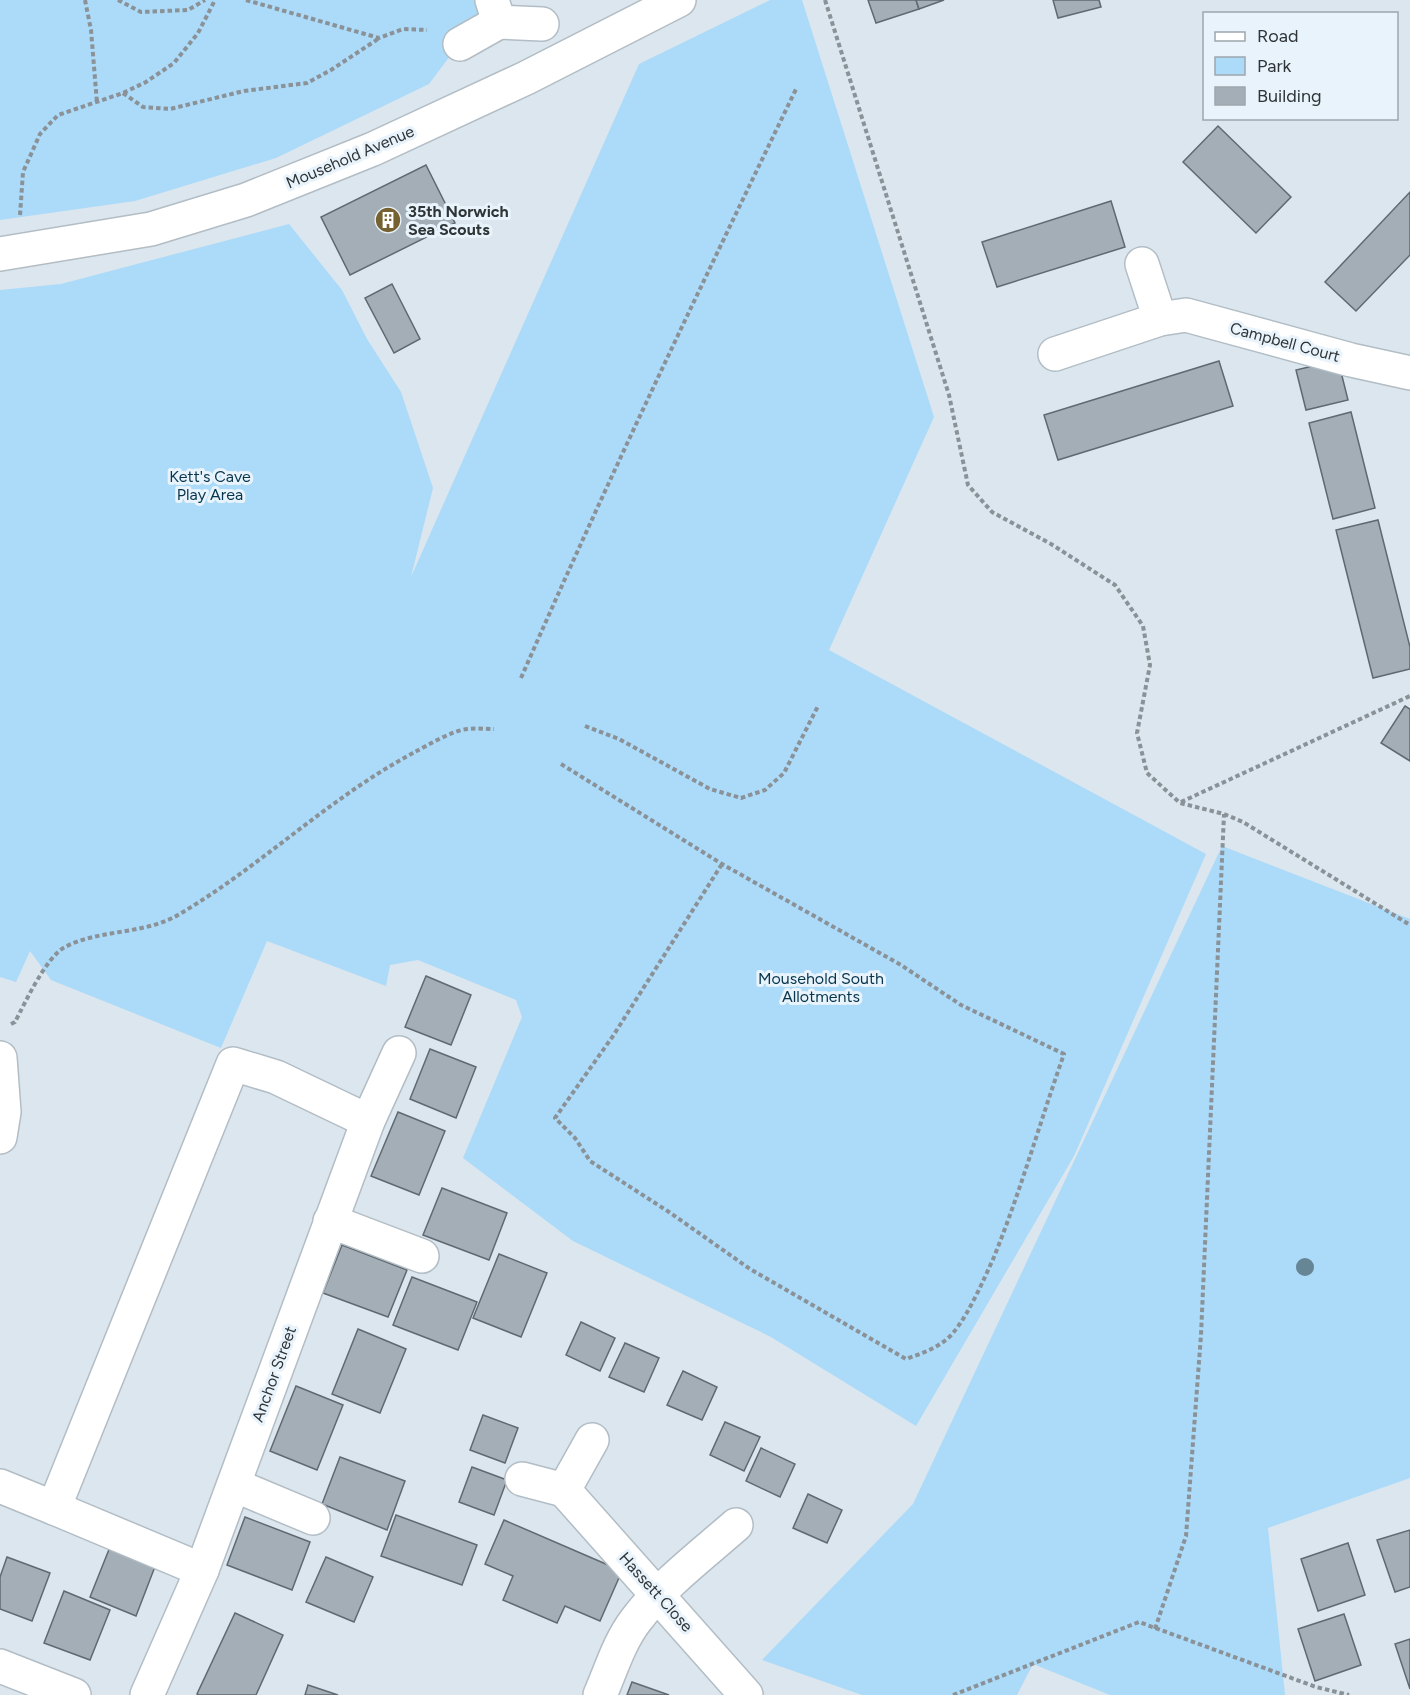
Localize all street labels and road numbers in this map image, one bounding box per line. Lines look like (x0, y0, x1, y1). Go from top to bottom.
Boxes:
street label: Mousehold Avenue (283, 121, 417, 193)
street label: Campbell Court (1228, 318, 1342, 366)
street label: Anchor Street (248, 1323, 300, 1425)
street label: Hassett Close (615, 1548, 697, 1636)

